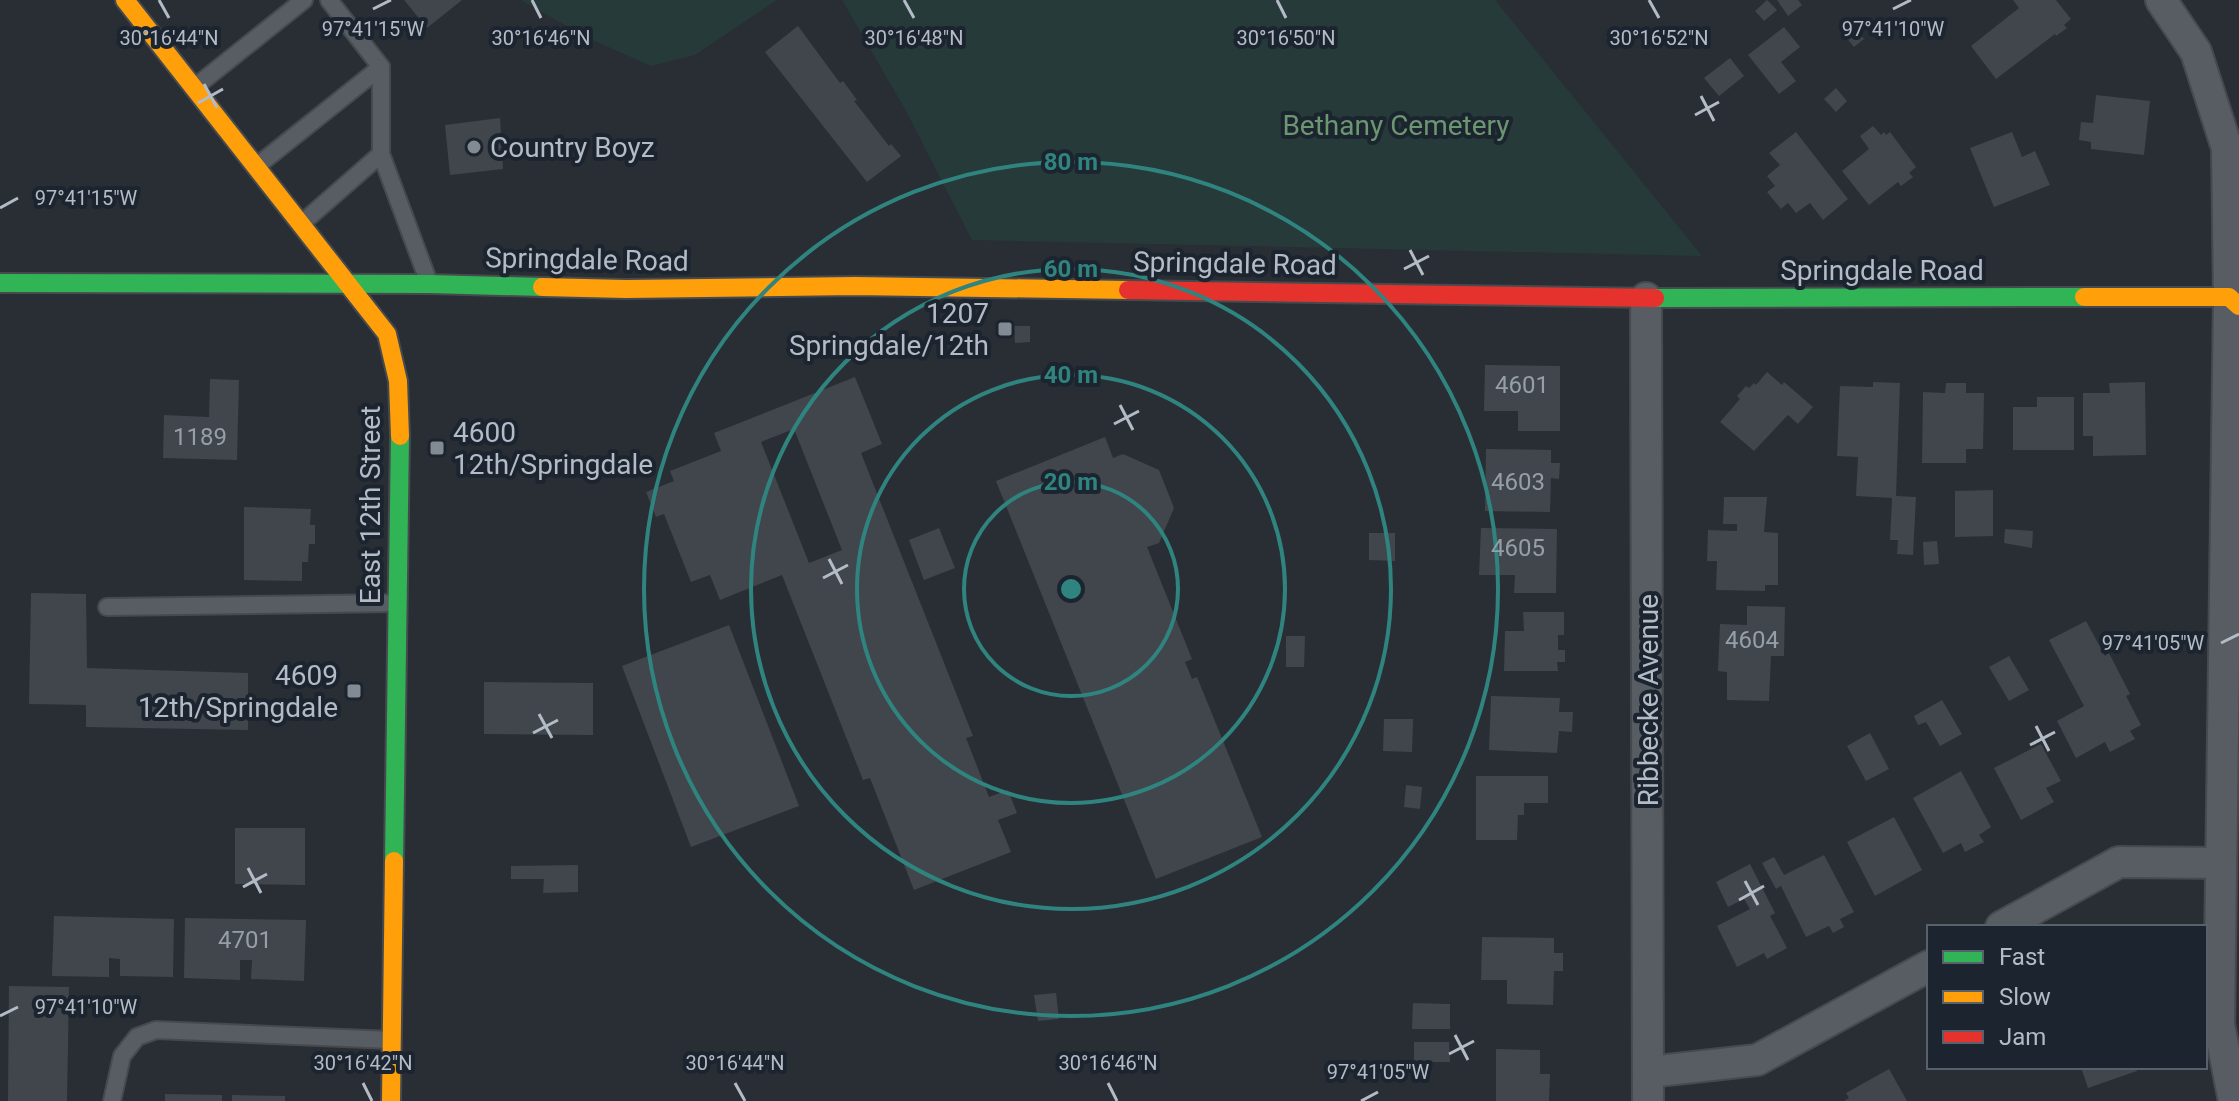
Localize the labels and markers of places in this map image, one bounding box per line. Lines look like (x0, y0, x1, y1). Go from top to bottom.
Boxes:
place label: Country Boyz (490, 131, 655, 164)
marker: Country Boyz (465, 138, 483, 156)
place label: 1207 Springdale/12th (789, 297, 989, 362)
marker: 1207 Springdale/12th (996, 320, 1014, 338)
place label: 4600 12th/Springdale (453, 416, 653, 481)
marker: 4600 12th/Springdale (428, 439, 446, 457)
centre of rings (1057, 575, 1085, 603)
place label: 4609 12th/Springdale (138, 659, 338, 724)
marker: 4609 12th/Springdale (345, 682, 363, 700)

